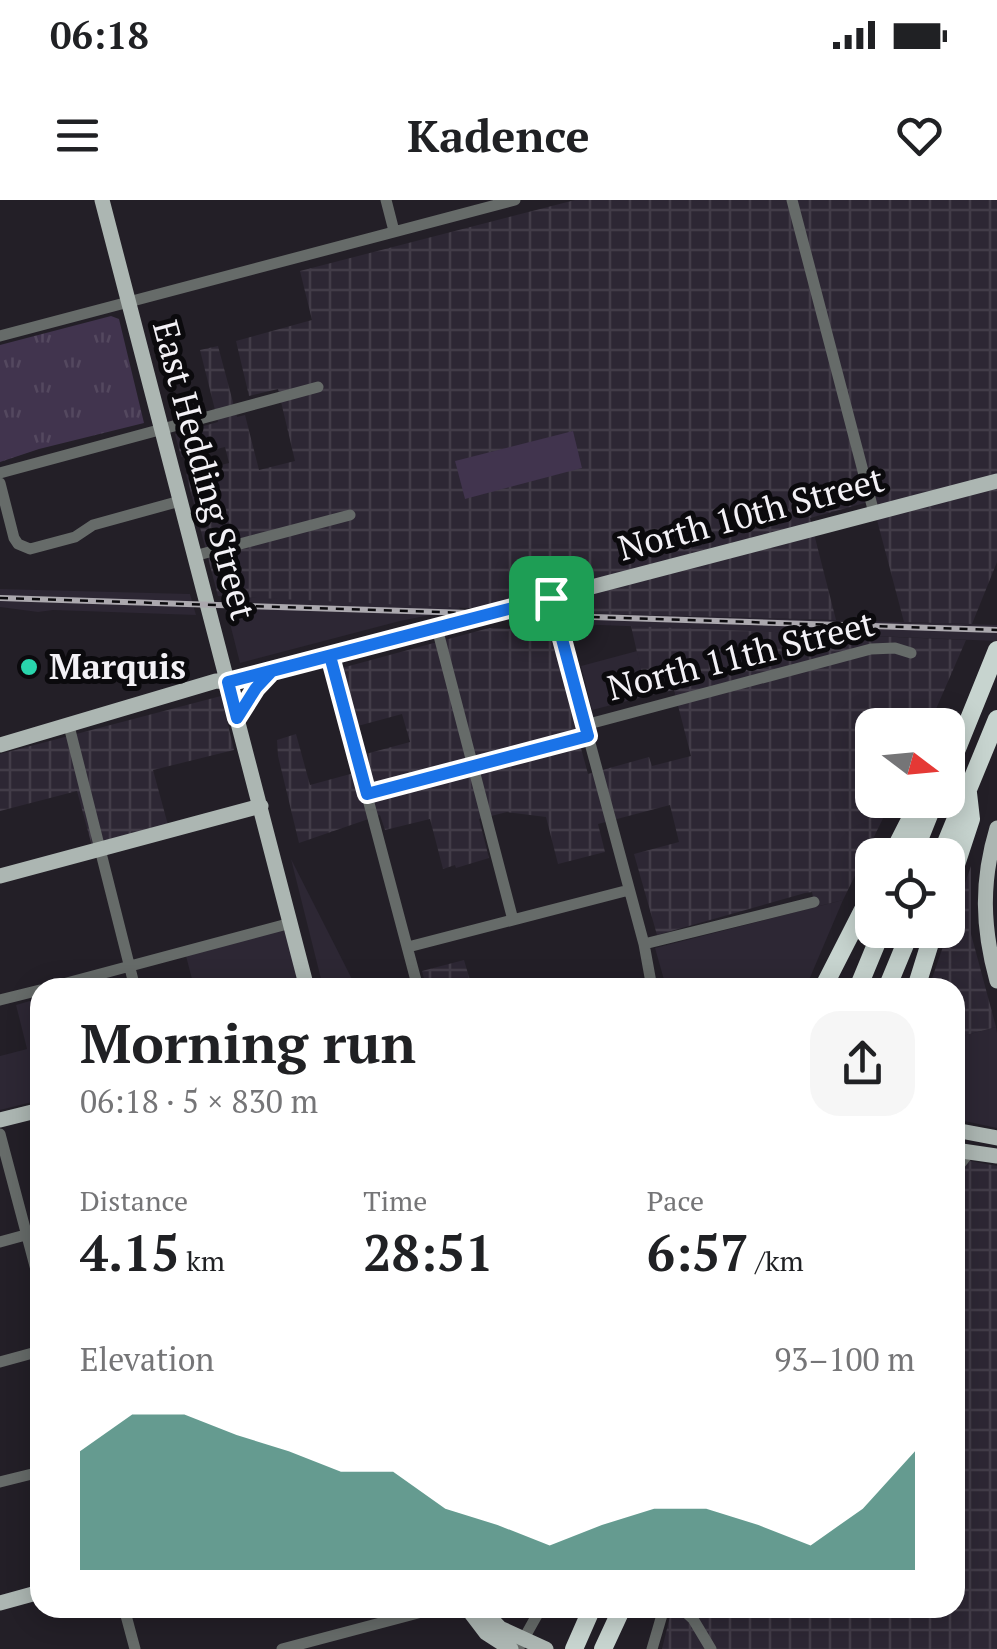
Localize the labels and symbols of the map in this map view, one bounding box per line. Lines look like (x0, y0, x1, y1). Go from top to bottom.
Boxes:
street label: East Hedding Street (143, 315, 267, 625)
street label: North 10th Street (613, 455, 889, 571)
pin (509, 556, 594, 641)
street label: North 11th Street (603, 600, 879, 710)
place label: Marquis (49, 643, 186, 689)
marker: Marquis (18, 656, 40, 678)
north arrow (855, 708, 965, 818)

